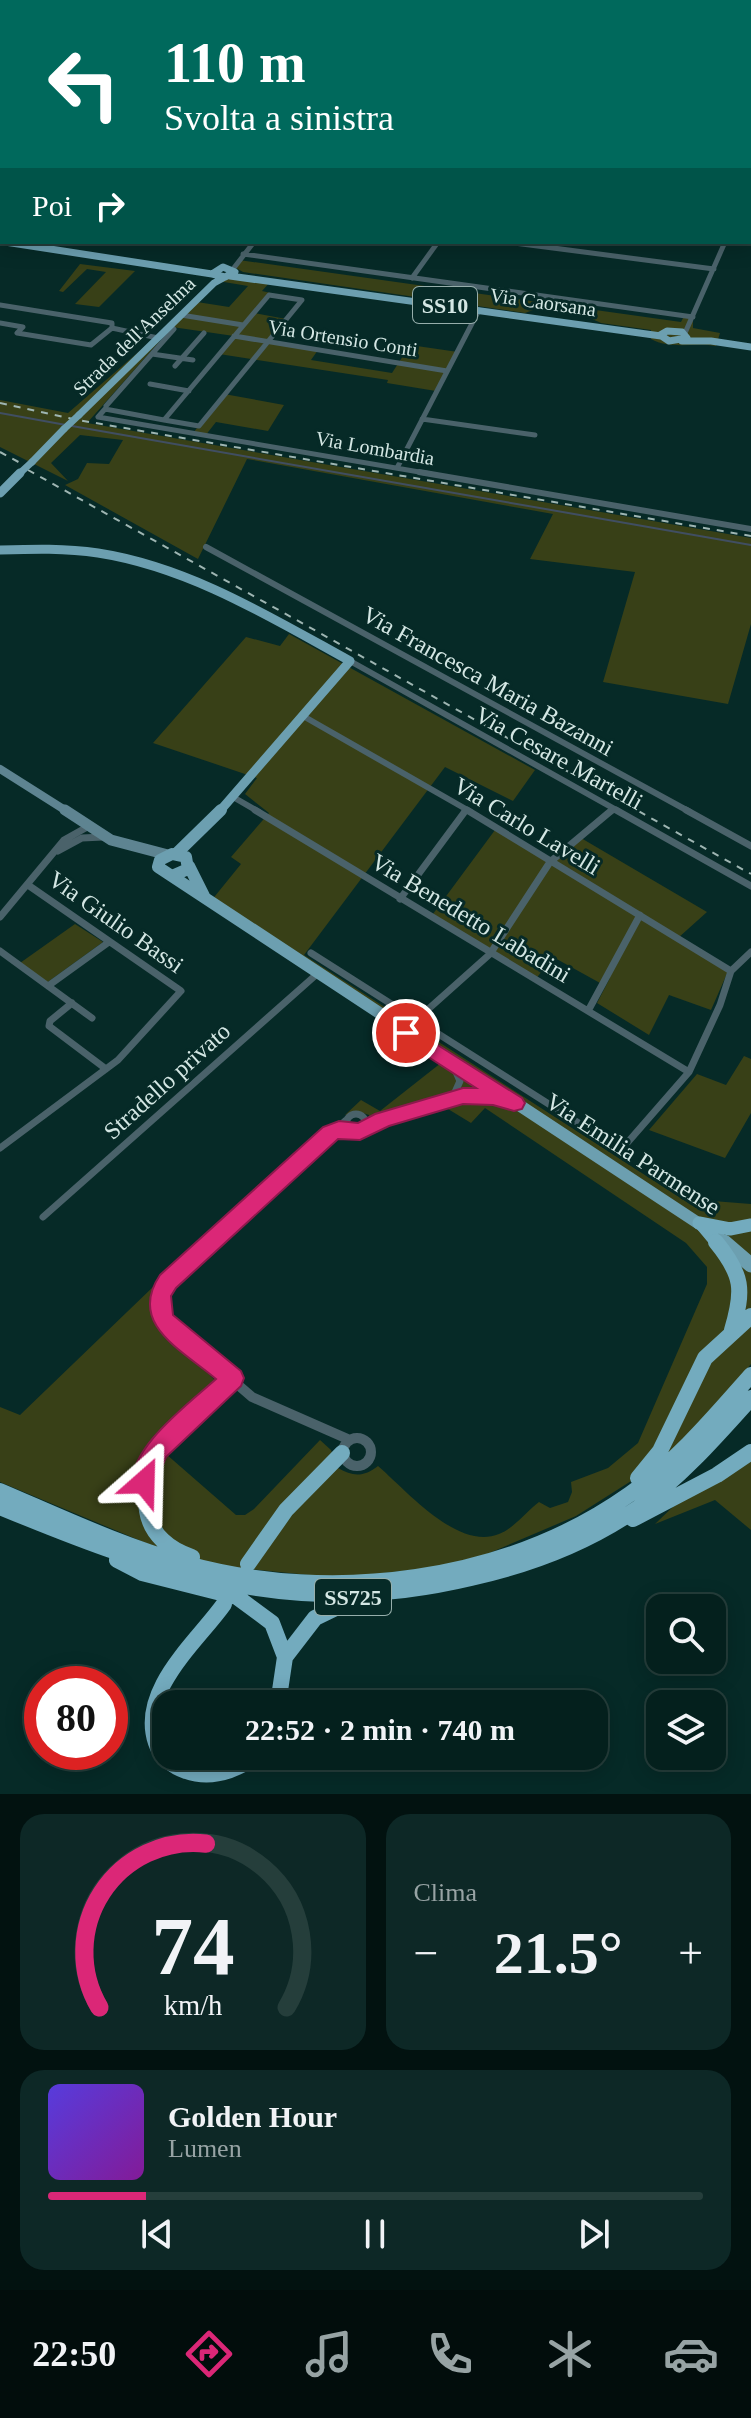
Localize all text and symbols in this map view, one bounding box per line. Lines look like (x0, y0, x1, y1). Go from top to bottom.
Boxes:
icon: left (32, 32, 136, 136)
text: 110 m (164, 32, 306, 94)
text: Svolta a sinistra (164, 98, 394, 138)
icon: right (88, 184, 132, 228)
text: Poi (32, 189, 72, 222)
street label: Strada dell'Anselma (69, 272, 200, 400)
street label: Via Caorsana (488, 284, 598, 320)
road number: SS10 (413, 287, 477, 323)
street label: Via Ortensio Conti (267, 315, 420, 361)
street label: Via Lombardia (314, 427, 436, 469)
street label: Via Francesca Maria Bazanni (358, 601, 618, 761)
street label: Via Cesare Martelli (471, 701, 648, 815)
street label: Via Carlo Lavelli (449, 772, 605, 880)
street label: Via Benedetto Labadini (367, 848, 576, 988)
street label: Via Giulio Bassi (44, 866, 189, 978)
pin (372, 999, 440, 1067)
icon: arrive (384, 1011, 428, 1055)
street label: Stradello privato (99, 1018, 235, 1144)
street label: Via Emilia Parmense (541, 1088, 725, 1220)
position arrow (102, 1440, 186, 1524)
road number: SS725 (315, 1579, 391, 1615)
map controls (646, 1594, 726, 1770)
button: search (646, 1594, 726, 1674)
speed limit sign: 80 (24, 1666, 128, 1770)
button: layers (646, 1690, 726, 1770)
text: 22:52 · 2 min · 740 m (245, 1713, 515, 1746)
text: Clima (414, 1878, 477, 1907)
text: 74 (151, 1900, 234, 1992)
text: 21.5° (494, 1920, 623, 1986)
text: − (414, 1929, 438, 1978)
text: + (678, 1929, 703, 1978)
text: km/h (163, 1990, 222, 2021)
text: Golden Hour (168, 2100, 337, 2133)
text: Lumen (168, 2134, 242, 2163)
icon: previous (135, 2212, 179, 2256)
icon: pause (353, 2212, 397, 2256)
icon: next (572, 2212, 616, 2256)
icon: directions (181, 2326, 237, 2382)
icon: music (301, 2326, 357, 2382)
icon: phone (422, 2326, 478, 2382)
icon: climate (542, 2326, 598, 2382)
icon: car (663, 2326, 719, 2382)
text: 22:50 (32, 2334, 116, 2374)

